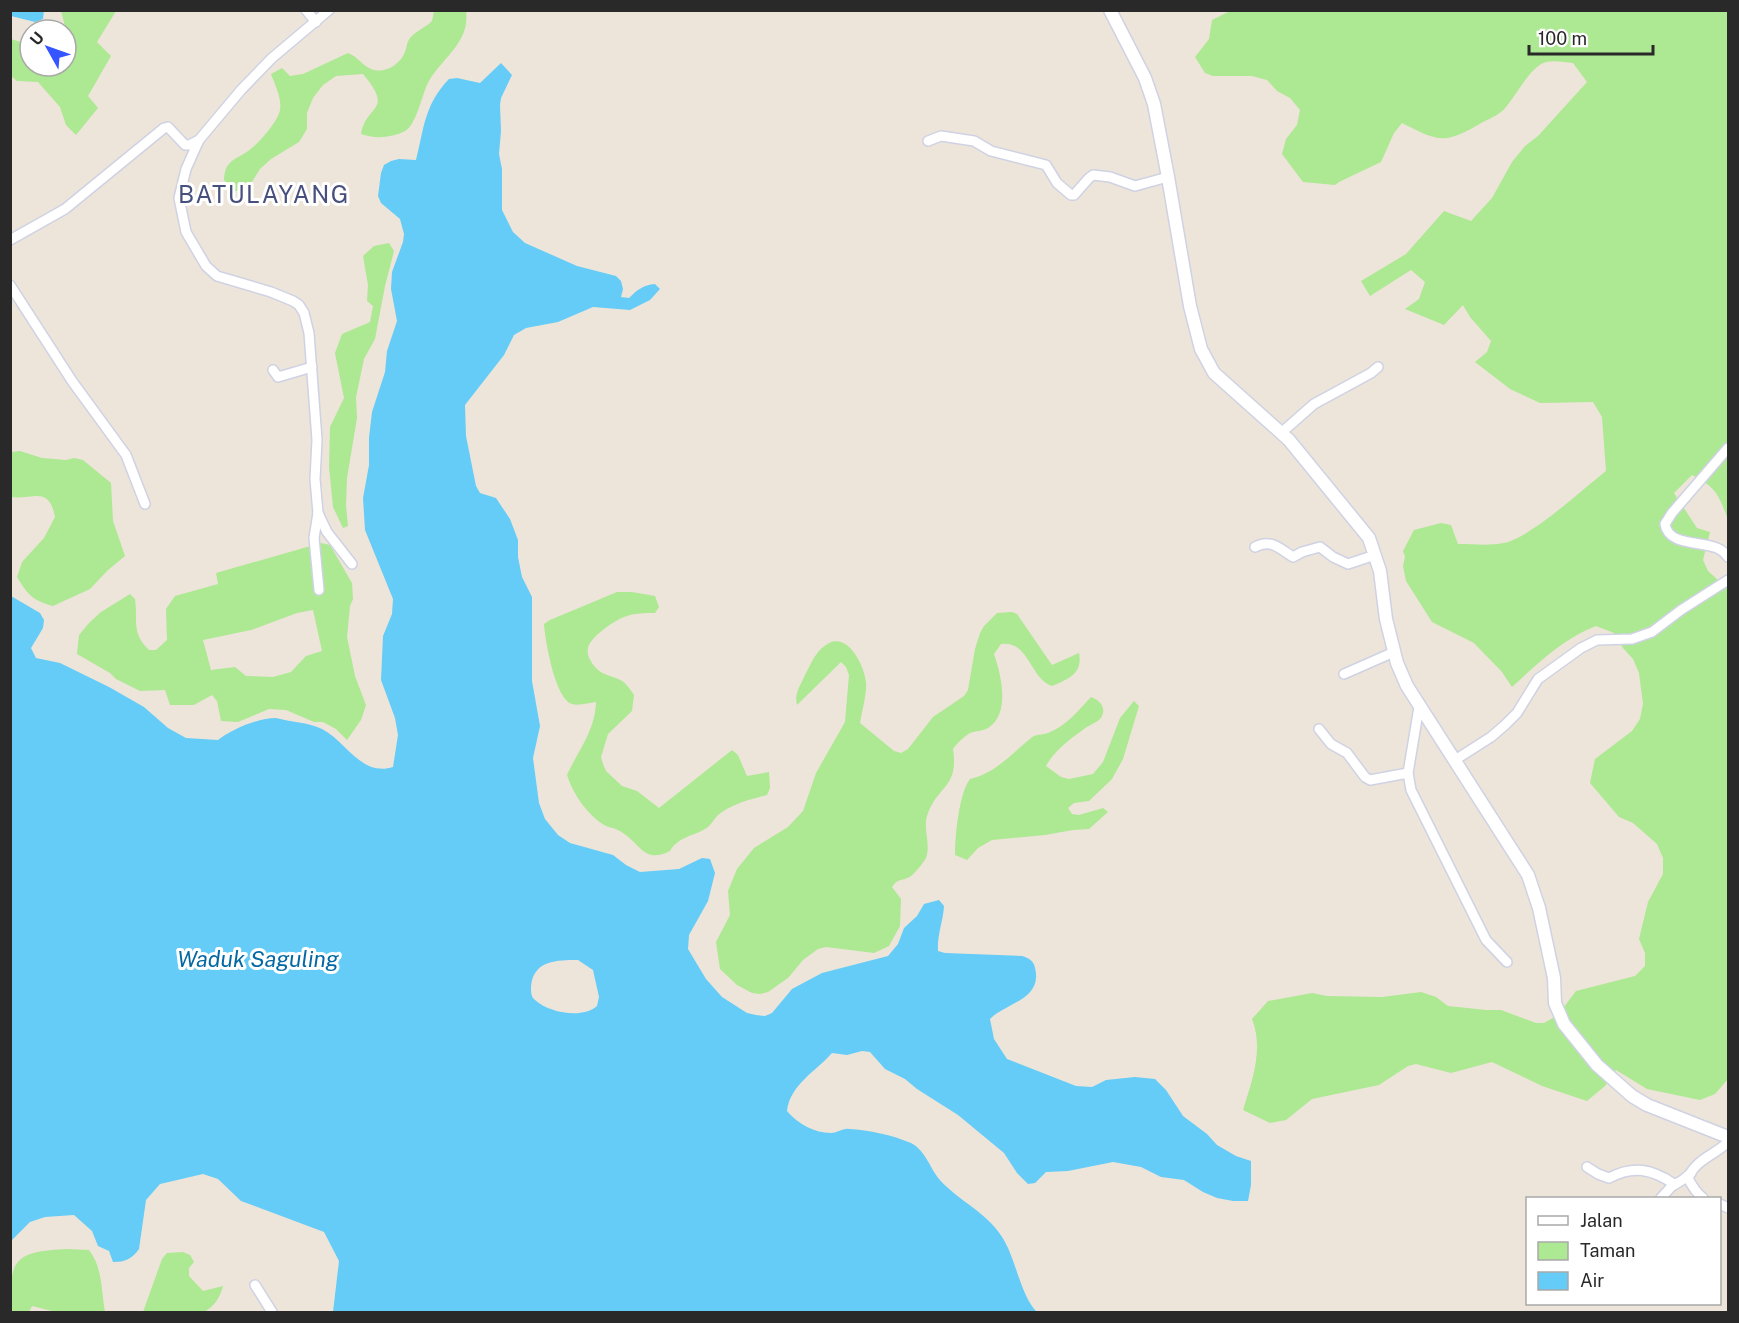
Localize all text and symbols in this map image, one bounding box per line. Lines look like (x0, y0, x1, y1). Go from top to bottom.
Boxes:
north arrow (18, 18, 78, 78)
scale bar (1529, 18, 1654, 56)
text: U (26, 28, 48, 49)
text: 100 m (1538, 28, 1587, 49)
district label: BATULAYANG (178, 180, 350, 208)
water label: Waduk Saguling (177, 946, 340, 972)
legend (1526, 1197, 1721, 1305)
text: Jalan (1580, 1210, 1623, 1231)
text: Taman (1580, 1240, 1635, 1261)
text: Air (1580, 1270, 1604, 1291)

